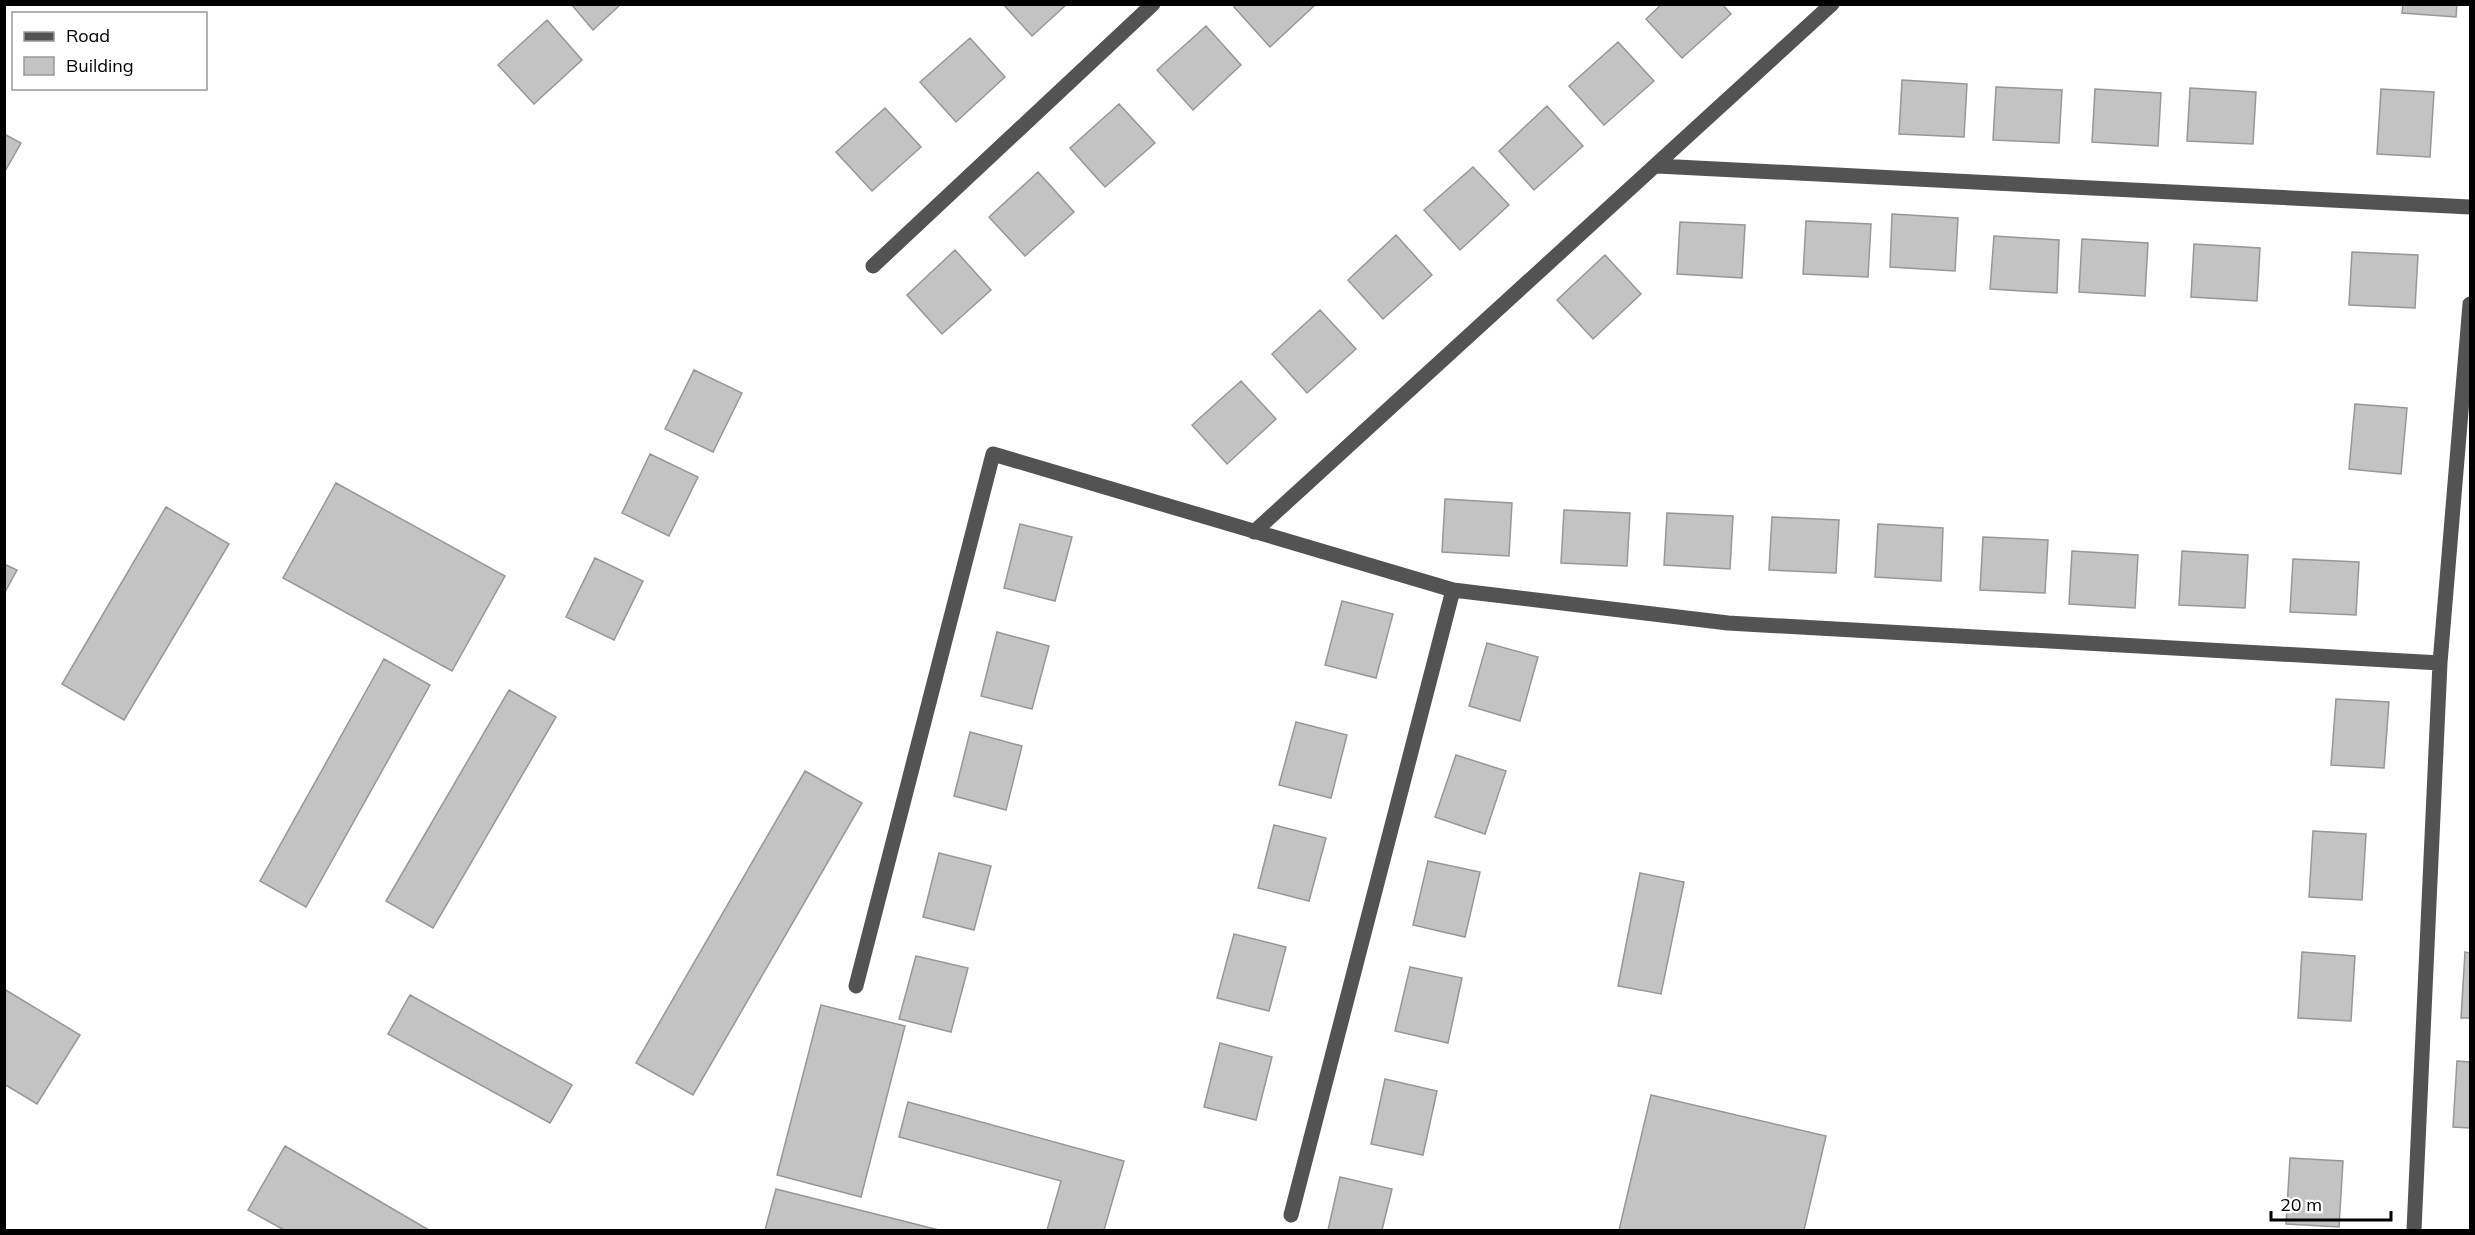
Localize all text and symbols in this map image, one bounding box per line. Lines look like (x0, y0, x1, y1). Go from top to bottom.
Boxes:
legend (12, 12, 207, 90)
text: Road (66, 24, 110, 47)
text: Building (66, 54, 134, 77)
scale bar (2271, 1184, 2391, 1222)
text: 20 m (2280, 1193, 2322, 1216)

